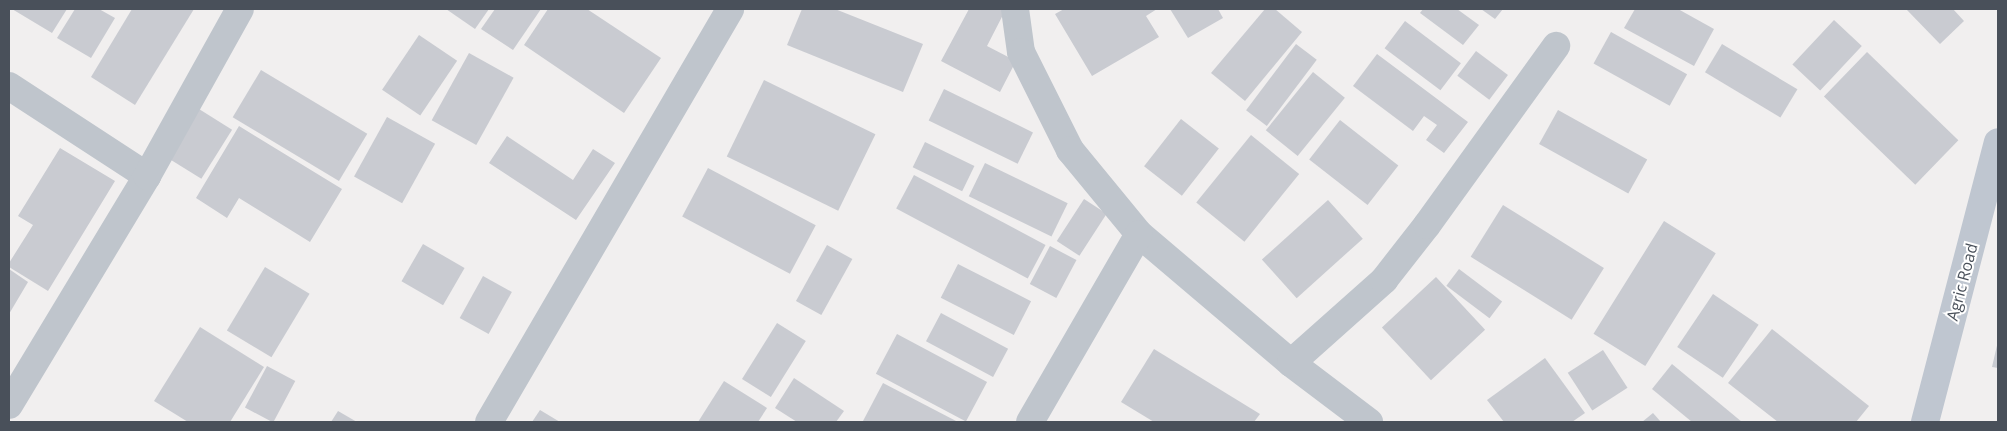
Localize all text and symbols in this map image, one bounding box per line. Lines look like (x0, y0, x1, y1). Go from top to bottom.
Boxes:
street label: Agric Road (1942, 241, 1982, 323)

